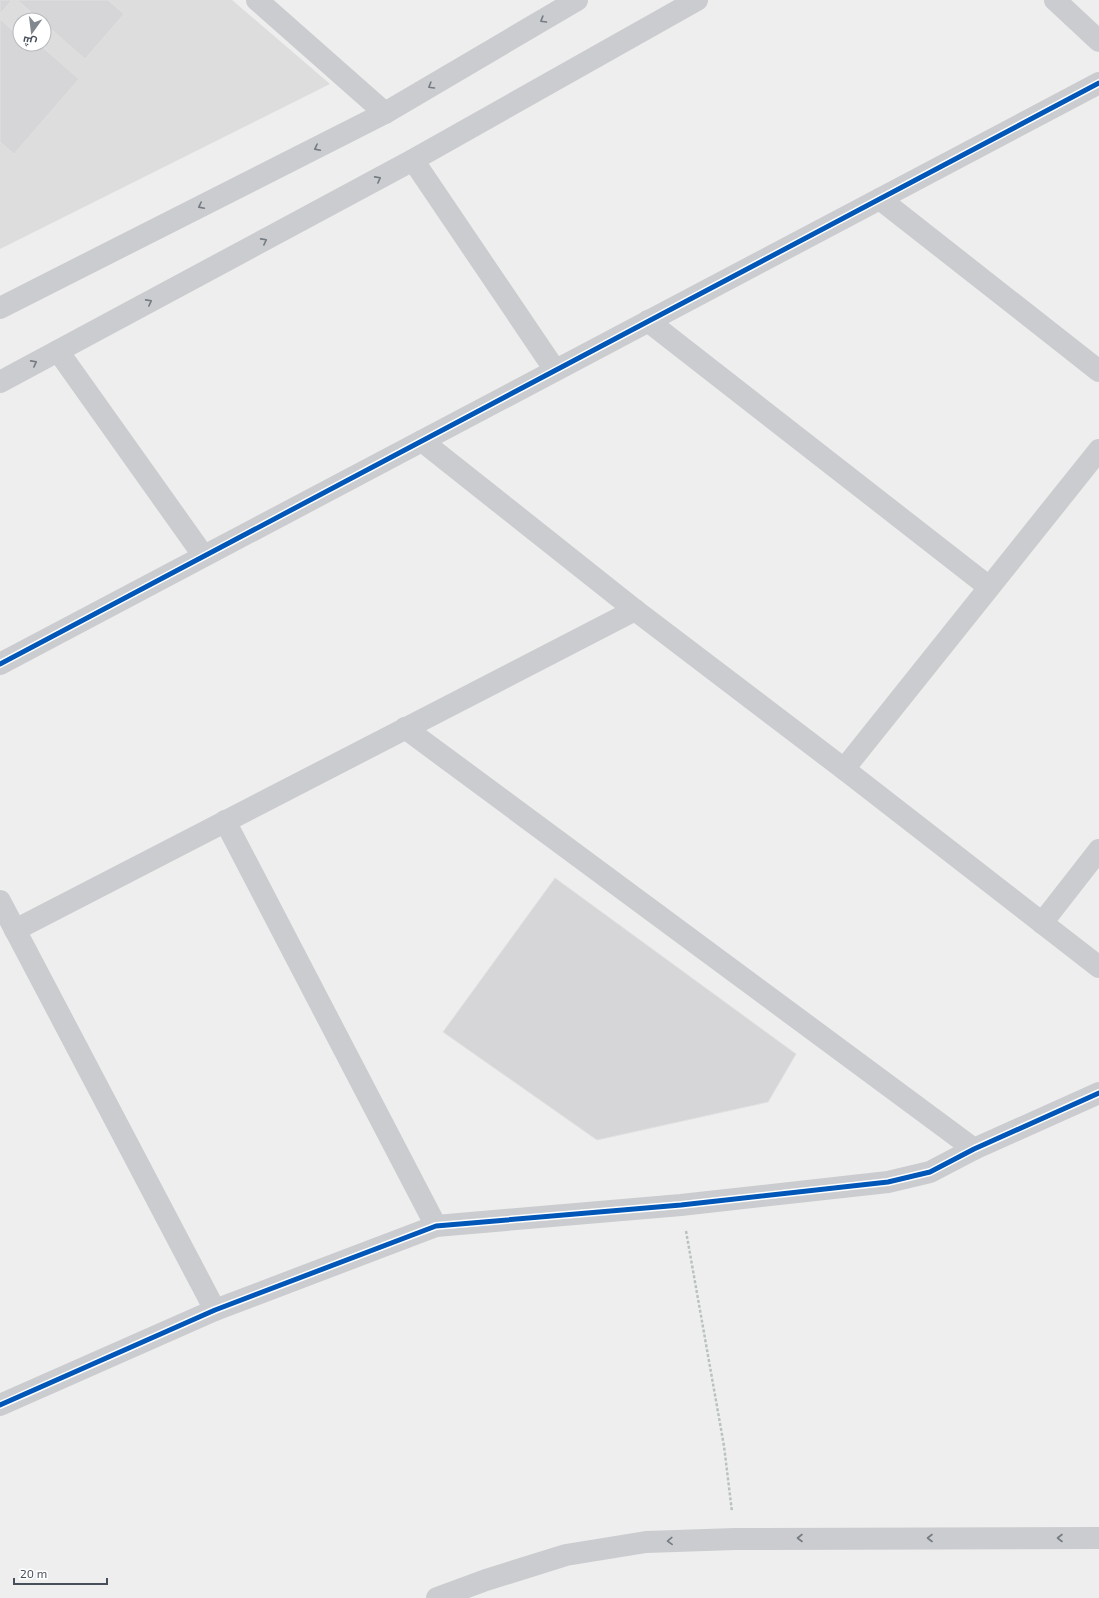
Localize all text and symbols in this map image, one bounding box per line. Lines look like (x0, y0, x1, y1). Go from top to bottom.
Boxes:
north arrow (12, 12, 52, 52)
one-way arrow (540, 15, 547, 22)
text: ش (21, 33, 38, 50)
one-way arrow (428, 81, 435, 88)
one-way arrow (313, 143, 321, 150)
one-way arrow (374, 176, 381, 184)
one-way arrow (198, 202, 205, 209)
one-way arrow (259, 238, 267, 245)
one-way arrow (145, 299, 152, 307)
one-way arrow (30, 361, 38, 368)
one-way arrow (797, 1534, 803, 1542)
one-way arrow (927, 1534, 933, 1542)
one-way arrow (1057, 1534, 1063, 1542)
one-way arrow (667, 1537, 673, 1545)
scale bar (14, 1560, 107, 1586)
text: 20 m (20, 1566, 47, 1580)

